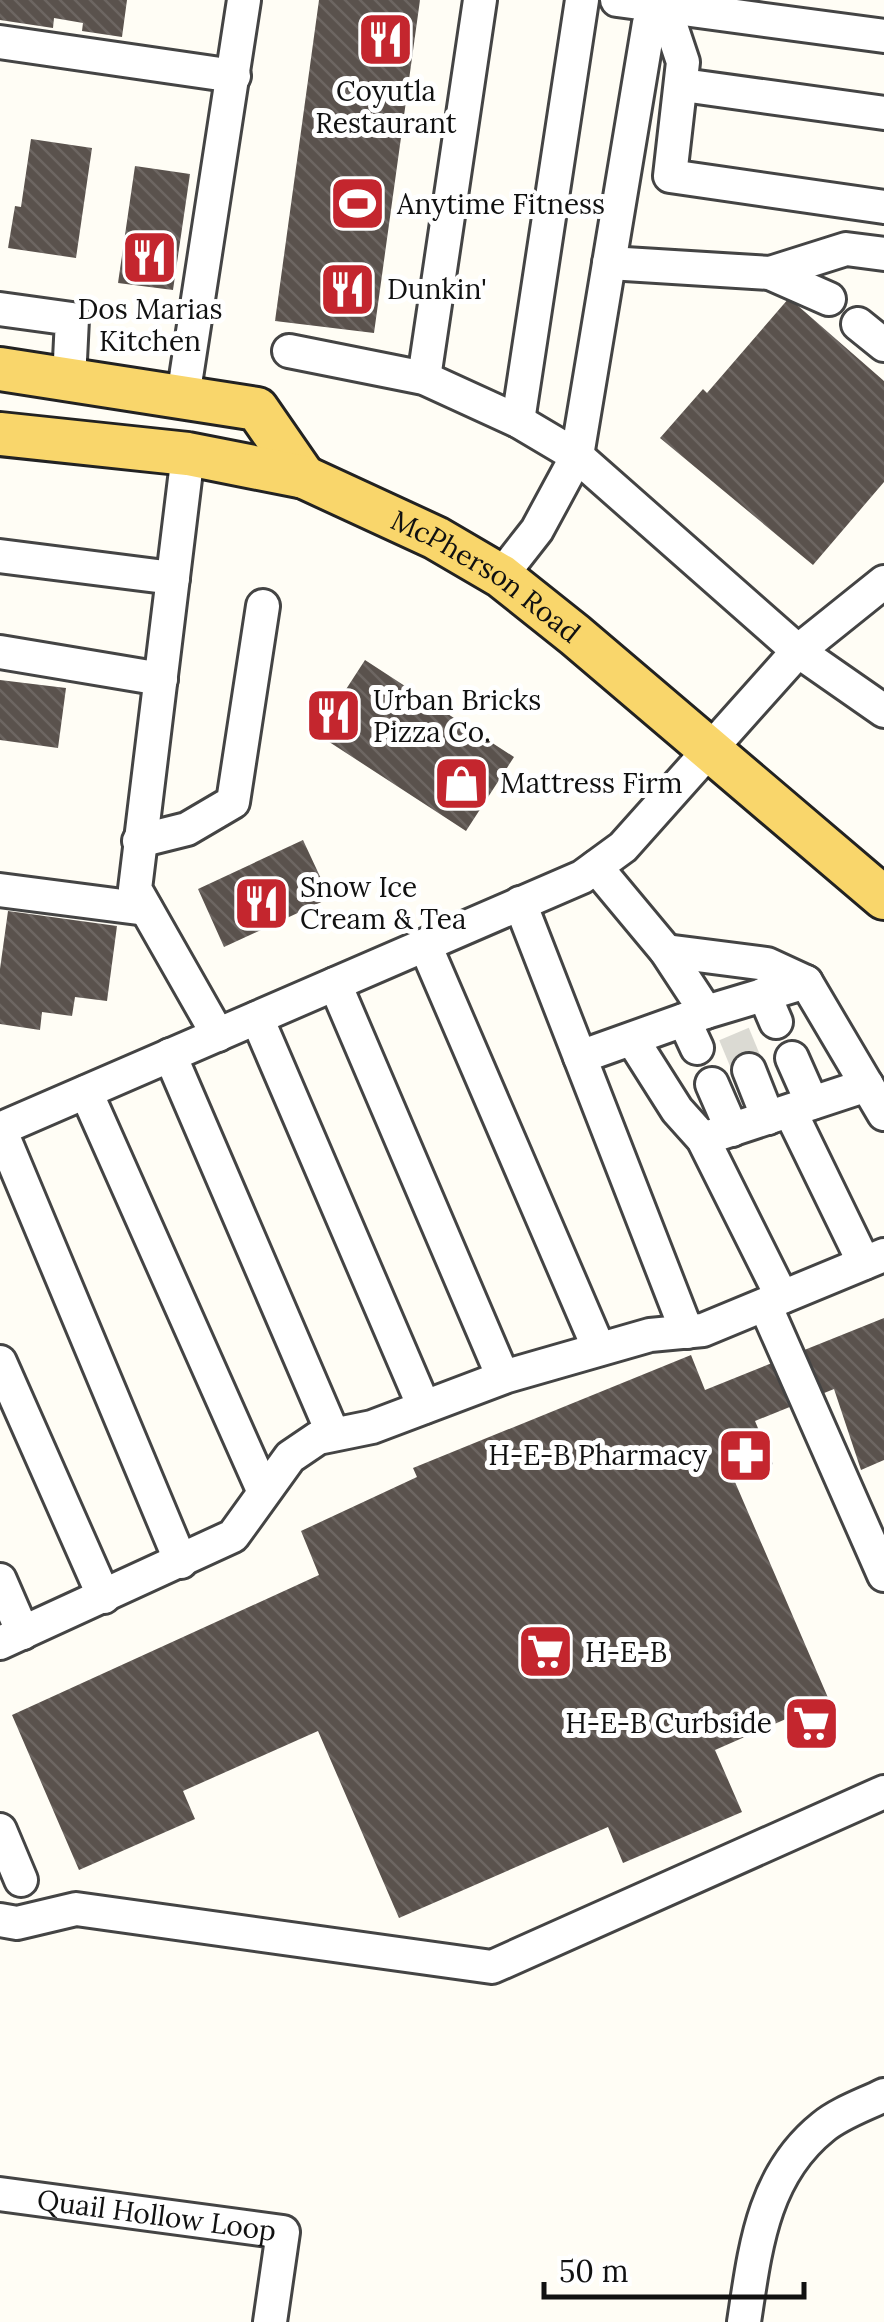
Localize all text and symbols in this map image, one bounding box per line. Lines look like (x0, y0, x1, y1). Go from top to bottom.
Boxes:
restaurant icon: Coyutla Restaurant (356, 10, 416, 70)
place label: Coyutla Restaurant (315, 73, 457, 141)
sports icon: Anytime Fitness (328, 174, 388, 234)
place label: Anytime Fitness (396, 186, 605, 222)
restaurant icon: Dos Marias Kitchen (120, 228, 180, 288)
restaurant icon: Dunkin' (318, 259, 378, 319)
place label: Dunkin' (387, 271, 487, 307)
place label: Dos Marias Kitchen (77, 291, 223, 359)
street label: McPherson Road (385, 502, 588, 650)
place label: Urban Bricks Pizza Co. (373, 682, 541, 750)
restaurant icon: Urban Bricks Pizza Co. (304, 686, 364, 746)
shop icon: Mattress Firm (431, 753, 491, 813)
place label: Mattress Firm (500, 765, 683, 801)
place label: Snow Ice Cream & Tea (300, 869, 466, 937)
restaurant icon: Snow Ice Cream & Tea (231, 873, 291, 933)
pharmacy icon: H-E-B Pharmacy (716, 1425, 776, 1485)
place label: H-E-B Pharmacy (488, 1437, 707, 1473)
supermarket icon: H-E-B (516, 1622, 576, 1682)
place label: H-E-B (585, 1634, 667, 1670)
supermarket icon: H-E-B Curbside (781, 1693, 841, 1753)
place label: H-E-B Curbside (565, 1705, 772, 1741)
street label: Quail Hollow Loop (35, 2181, 278, 2249)
scale bar (544, 2237, 804, 2299)
text: 50 m (559, 2252, 629, 2290)

